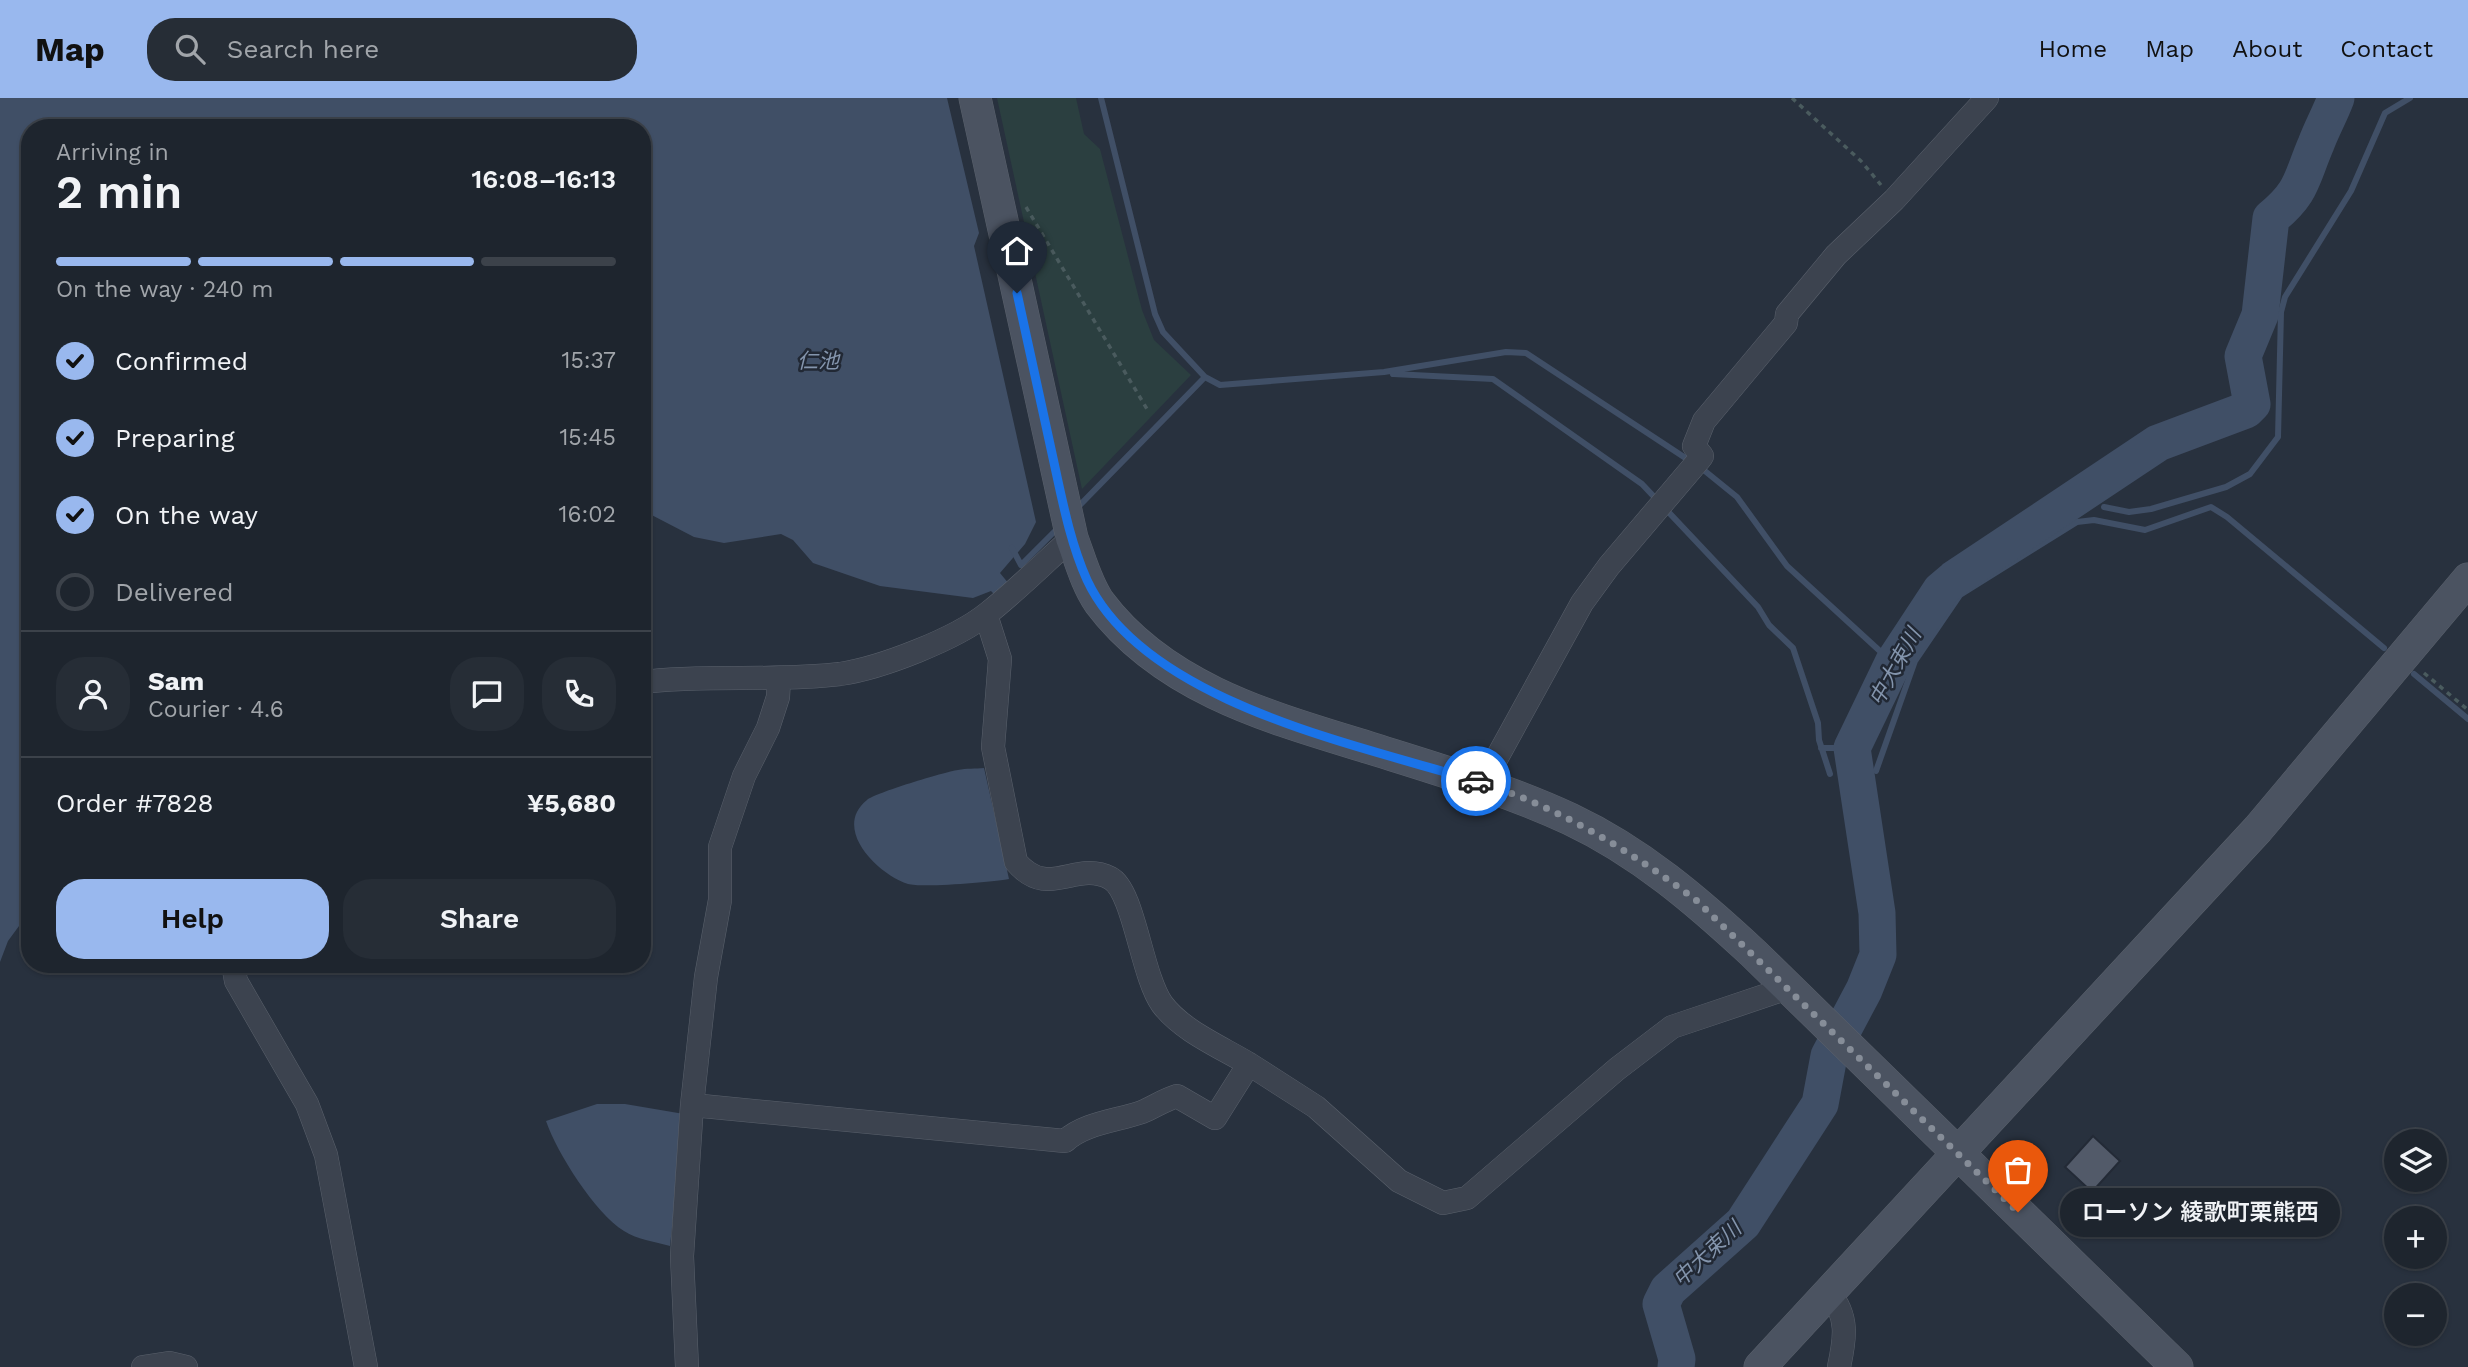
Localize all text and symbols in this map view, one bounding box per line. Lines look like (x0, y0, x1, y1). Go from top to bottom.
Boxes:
search box (147, 18, 637, 81)
text: Map (35, 30, 105, 69)
icon: search (171, 30, 209, 68)
text: Search here (227, 34, 379, 64)
text: Home (2039, 35, 2107, 63)
text: Map (2145, 35, 2194, 63)
text: About (2232, 35, 2302, 63)
text: Contact (2340, 35, 2433, 63)
text: Arriving in (56, 139, 169, 166)
text: 16:08–16:13 (471, 164, 616, 194)
text: 2 min (56, 165, 182, 219)
pin (987, 221, 1047, 293)
icon: home (998, 232, 1036, 270)
text: On the way · 240 m (56, 276, 274, 303)
icon: check (56, 342, 94, 380)
text: Confirmed (115, 346, 248, 376)
text: 15:37 (561, 347, 616, 374)
water label: 仁池 (797, 348, 841, 373)
icon: check (56, 419, 94, 457)
text: Preparing (115, 423, 235, 453)
text: 15:45 (559, 424, 616, 451)
icon: check (56, 496, 94, 534)
text: On the way (115, 500, 258, 530)
text: 16:02 (559, 501, 616, 528)
text: Delivered (115, 577, 234, 607)
water label: 中大束川 (1863, 622, 1927, 710)
button: person (56, 657, 130, 731)
button: chat (450, 657, 524, 731)
button: phone (542, 657, 616, 731)
text: Sam (148, 666, 204, 696)
text: Courier · 4.6 (148, 696, 284, 723)
courier (1441, 746, 1511, 816)
icon: car (1457, 762, 1495, 800)
text: Order #7828 (56, 788, 214, 818)
text: ¥5,680 (527, 788, 616, 818)
button: Help (56, 879, 329, 959)
button: Share (343, 879, 616, 959)
map controls (2384, 1129, 2447, 1346)
button: layers (2384, 1129, 2447, 1192)
pin (1988, 1140, 2048, 1212)
icon: bag (1999, 1151, 2037, 1189)
callout: ローソン 綾歌町栗熊西 (2060, 1188, 2340, 1236)
text: ローソン 綾歌町栗熊西 (2081, 1199, 2319, 1226)
button: + (2384, 1206, 2447, 1269)
water label: 中大束川 (1667, 1214, 1747, 1291)
button: − (2384, 1283, 2447, 1346)

